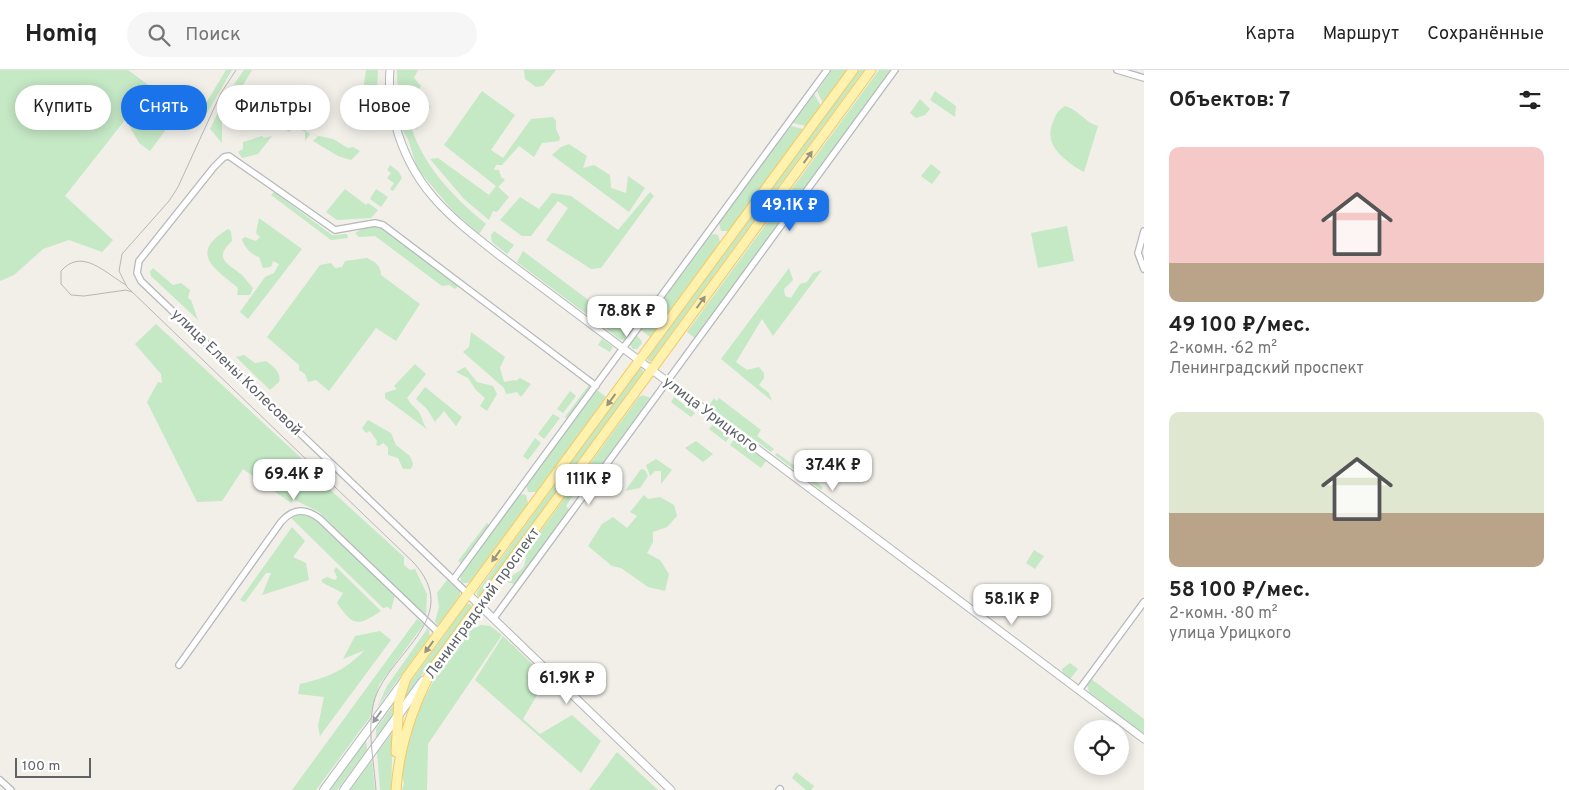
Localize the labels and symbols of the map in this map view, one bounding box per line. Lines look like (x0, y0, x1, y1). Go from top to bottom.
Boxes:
one-way arrow (802, 150, 812, 163)
pin: 49.1K ₽ (744, 190, 836, 232)
one-way arrow (696, 295, 706, 309)
pin: 78.8K ₽ (581, 296, 673, 338)
street label: улица Елены Колесовой (167, 306, 305, 440)
street label: улица Урицкого (659, 373, 762, 457)
one-way arrow (605, 393, 616, 406)
pin: 37.4K ₽ (787, 450, 879, 492)
pin: 69.4K ₽ (248, 458, 340, 501)
pin: 111K ₽ (548, 464, 630, 506)
street label: Ленинградский проспект (422, 524, 545, 683)
one-way arrow (491, 549, 501, 563)
pin: 58.1K ₽ (966, 584, 1058, 626)
one-way arrow (424, 640, 434, 654)
pin: 61.9K ₽ (521, 662, 613, 705)
one-way arrow (372, 710, 383, 723)
scale bar (15, 755, 91, 778)

